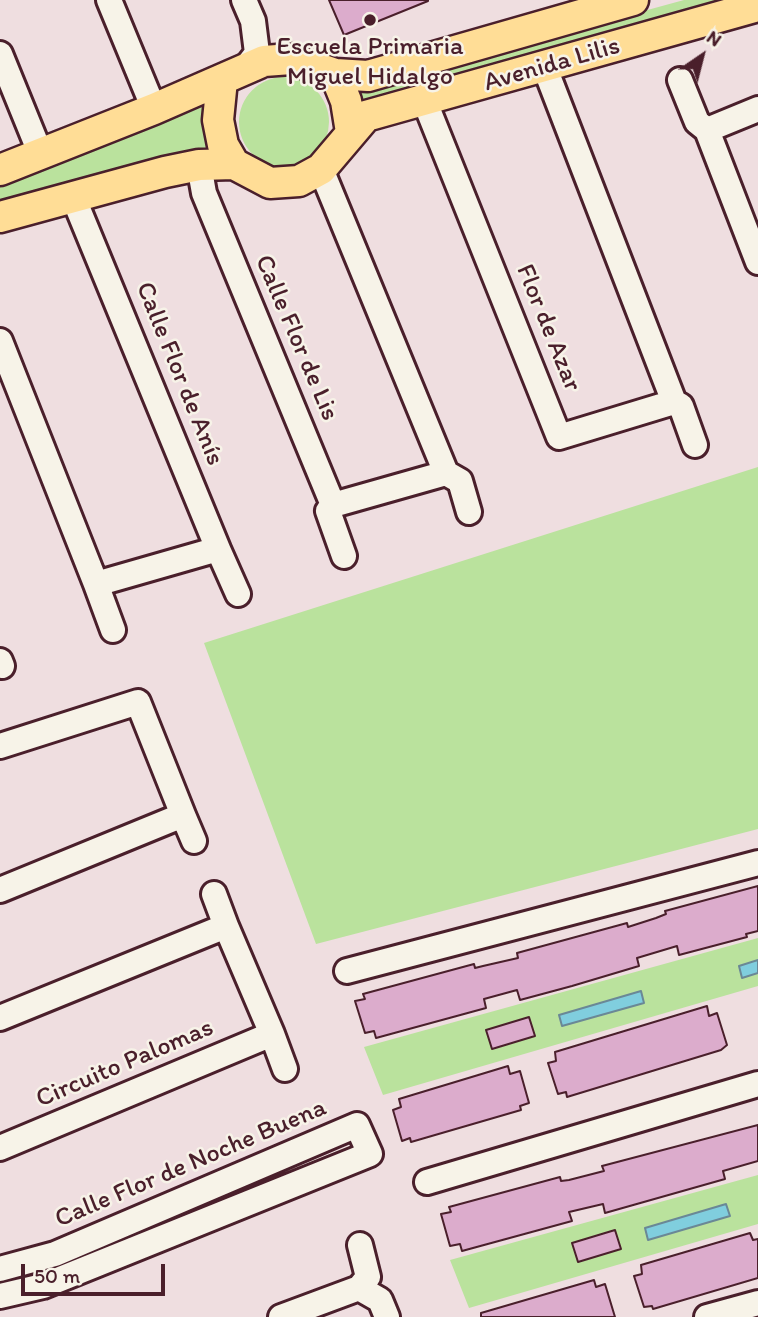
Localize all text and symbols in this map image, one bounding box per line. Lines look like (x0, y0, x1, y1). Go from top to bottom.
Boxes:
marker: Escuela Primaria Miguel Hidalgo (362, 12, 378, 28)
north arrow (667, 21, 737, 91)
text: N (702, 25, 726, 51)
place label: Escuela Primaria Miguel Hidalgo (276, 31, 464, 92)
street label: Avenida Lilis (480, 31, 624, 99)
street label: Calle Flor de Lis (247, 251, 345, 425)
street label: Flor de Azar (508, 260, 588, 396)
street label: Calle Flor de Anís (128, 278, 230, 470)
street label: Circuito Palomas (32, 1013, 218, 1115)
street label: Calle Flor de Noche Buena (51, 1093, 331, 1235)
scale bar (24, 1250, 168, 1294)
text: 50 m (34, 1263, 80, 1288)

